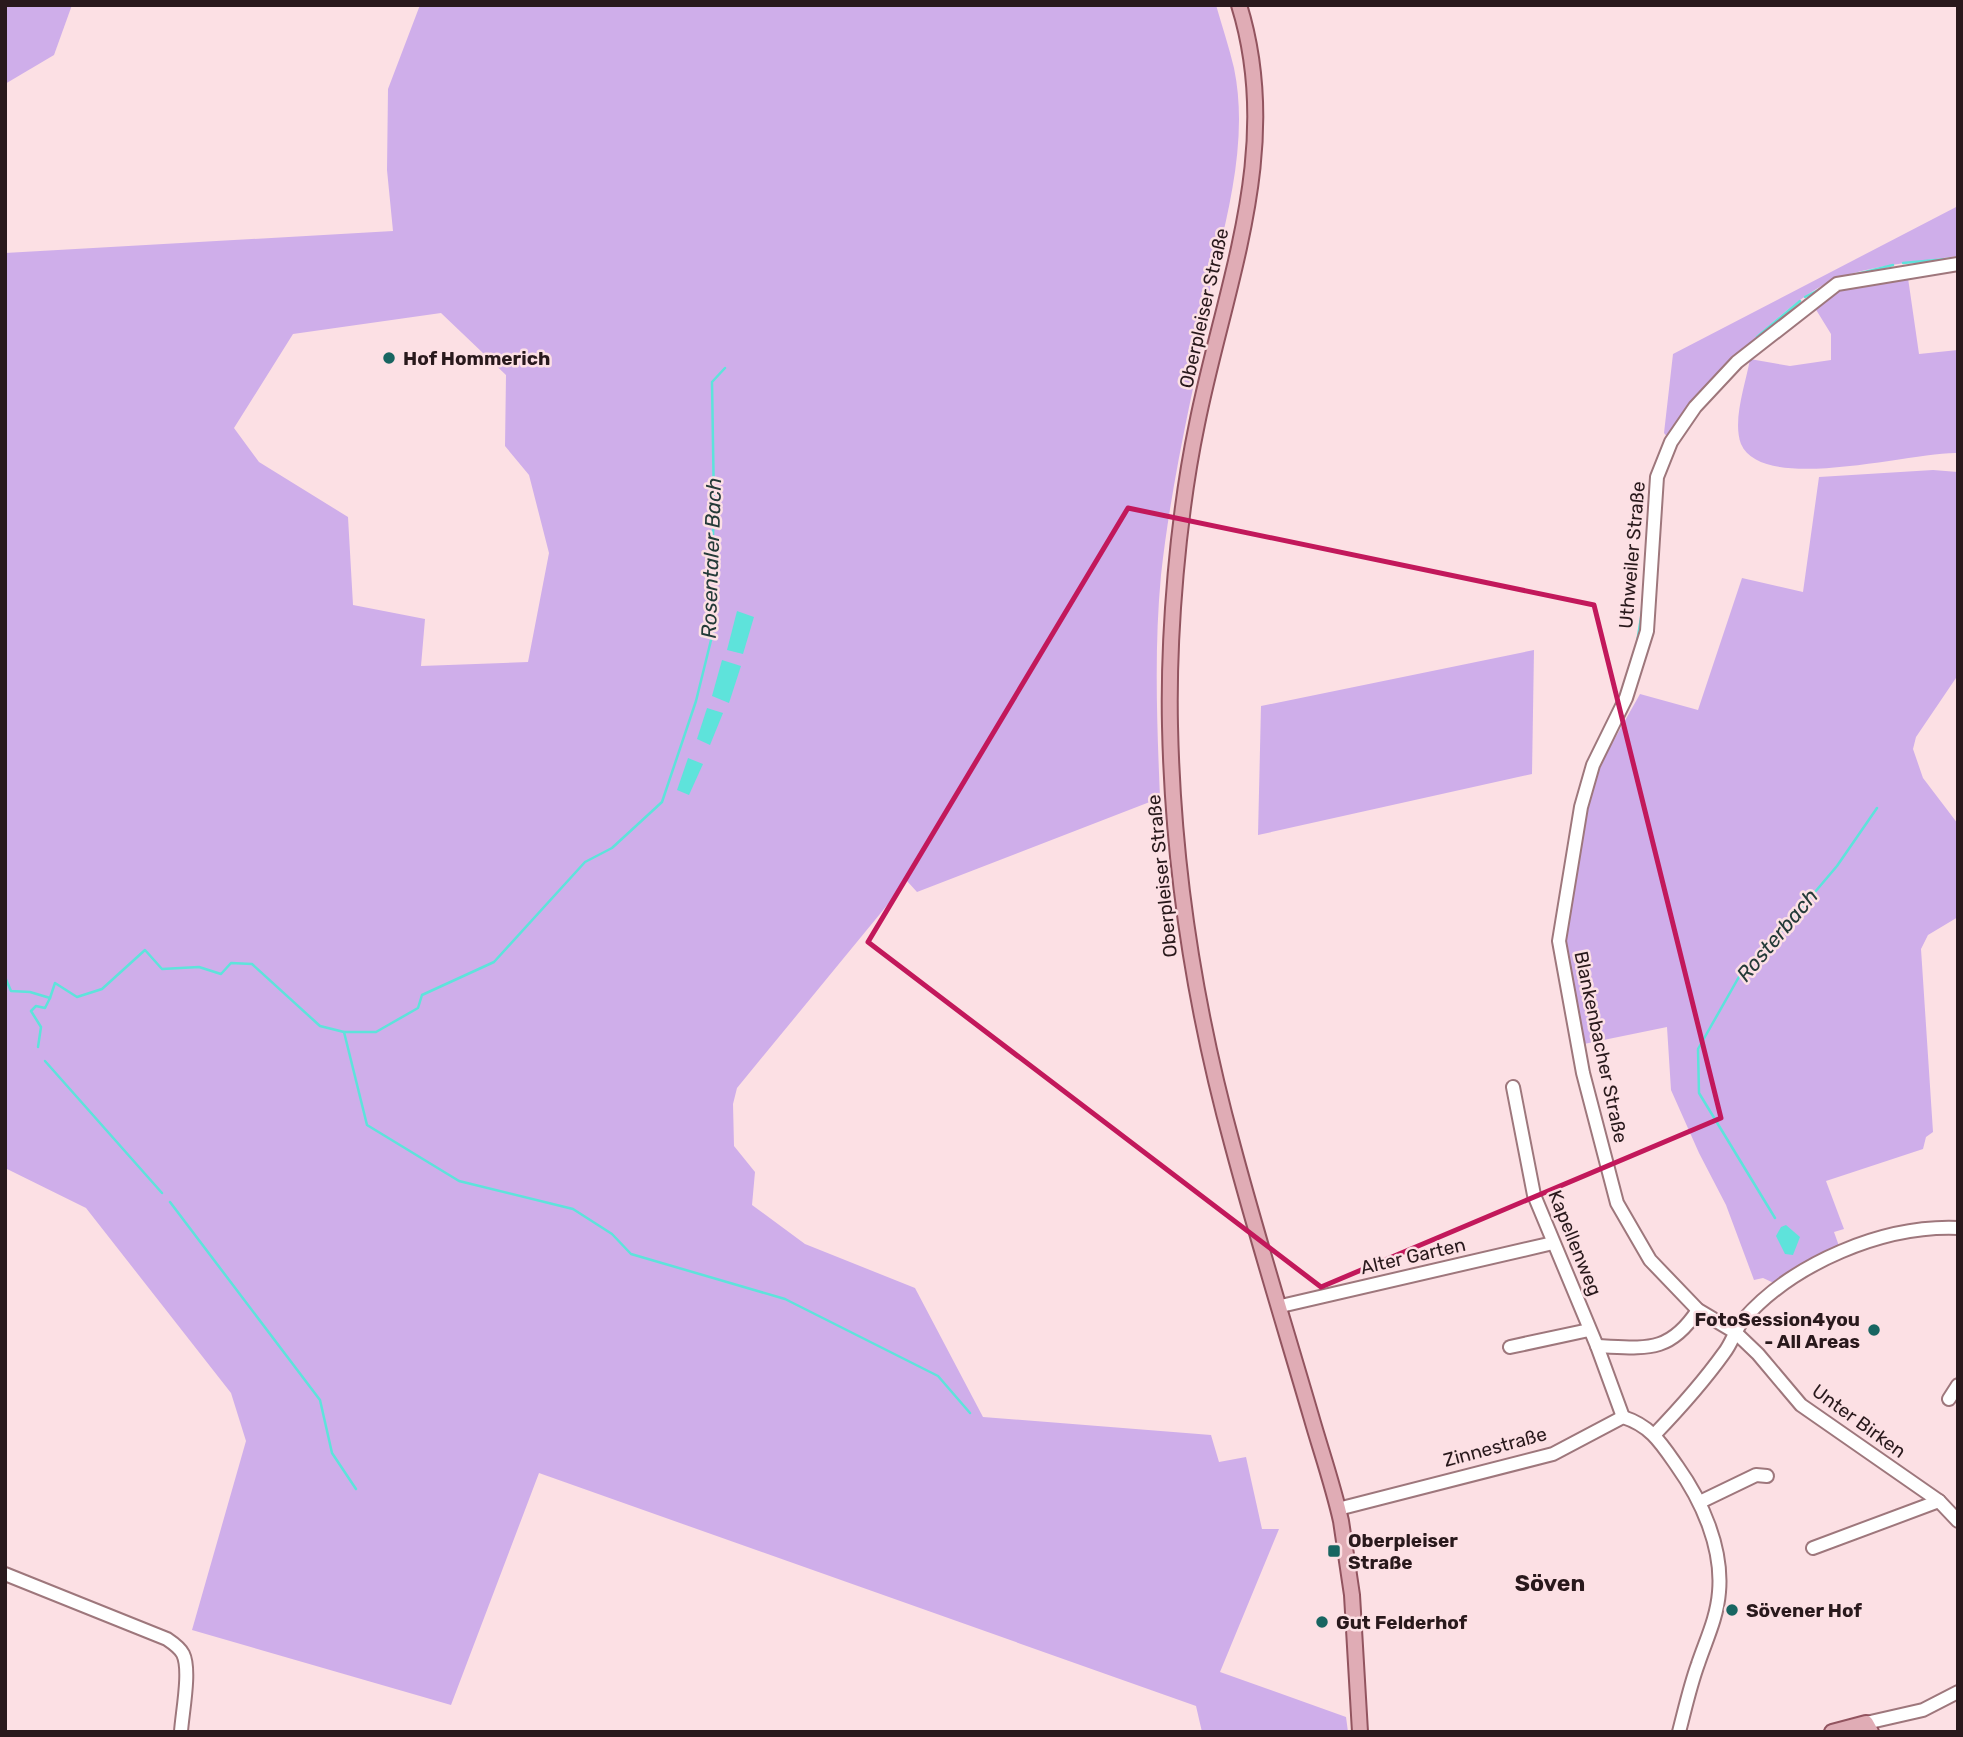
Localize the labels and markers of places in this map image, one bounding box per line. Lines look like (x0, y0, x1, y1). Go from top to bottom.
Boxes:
place label: Hof Hommerich (403, 347, 550, 370)
marker: Hof Hommerich (381, 350, 397, 366)
place label: FotoSession4you - All Areas (1695, 1308, 1860, 1353)
marker: FotoSession4you - All Areas (1866, 1322, 1882, 1338)
place label: Oberpleiser Straße (1348, 1529, 1458, 1574)
marker: Oberpleiser Straße (1326, 1543, 1342, 1559)
place label: Sövener Hof (1746, 1599, 1863, 1622)
marker: Sövener Hof (1724, 1602, 1740, 1618)
place label: Gut Felderhof (1336, 1611, 1468, 1634)
marker: Gut Felderhof (1314, 1614, 1330, 1630)

